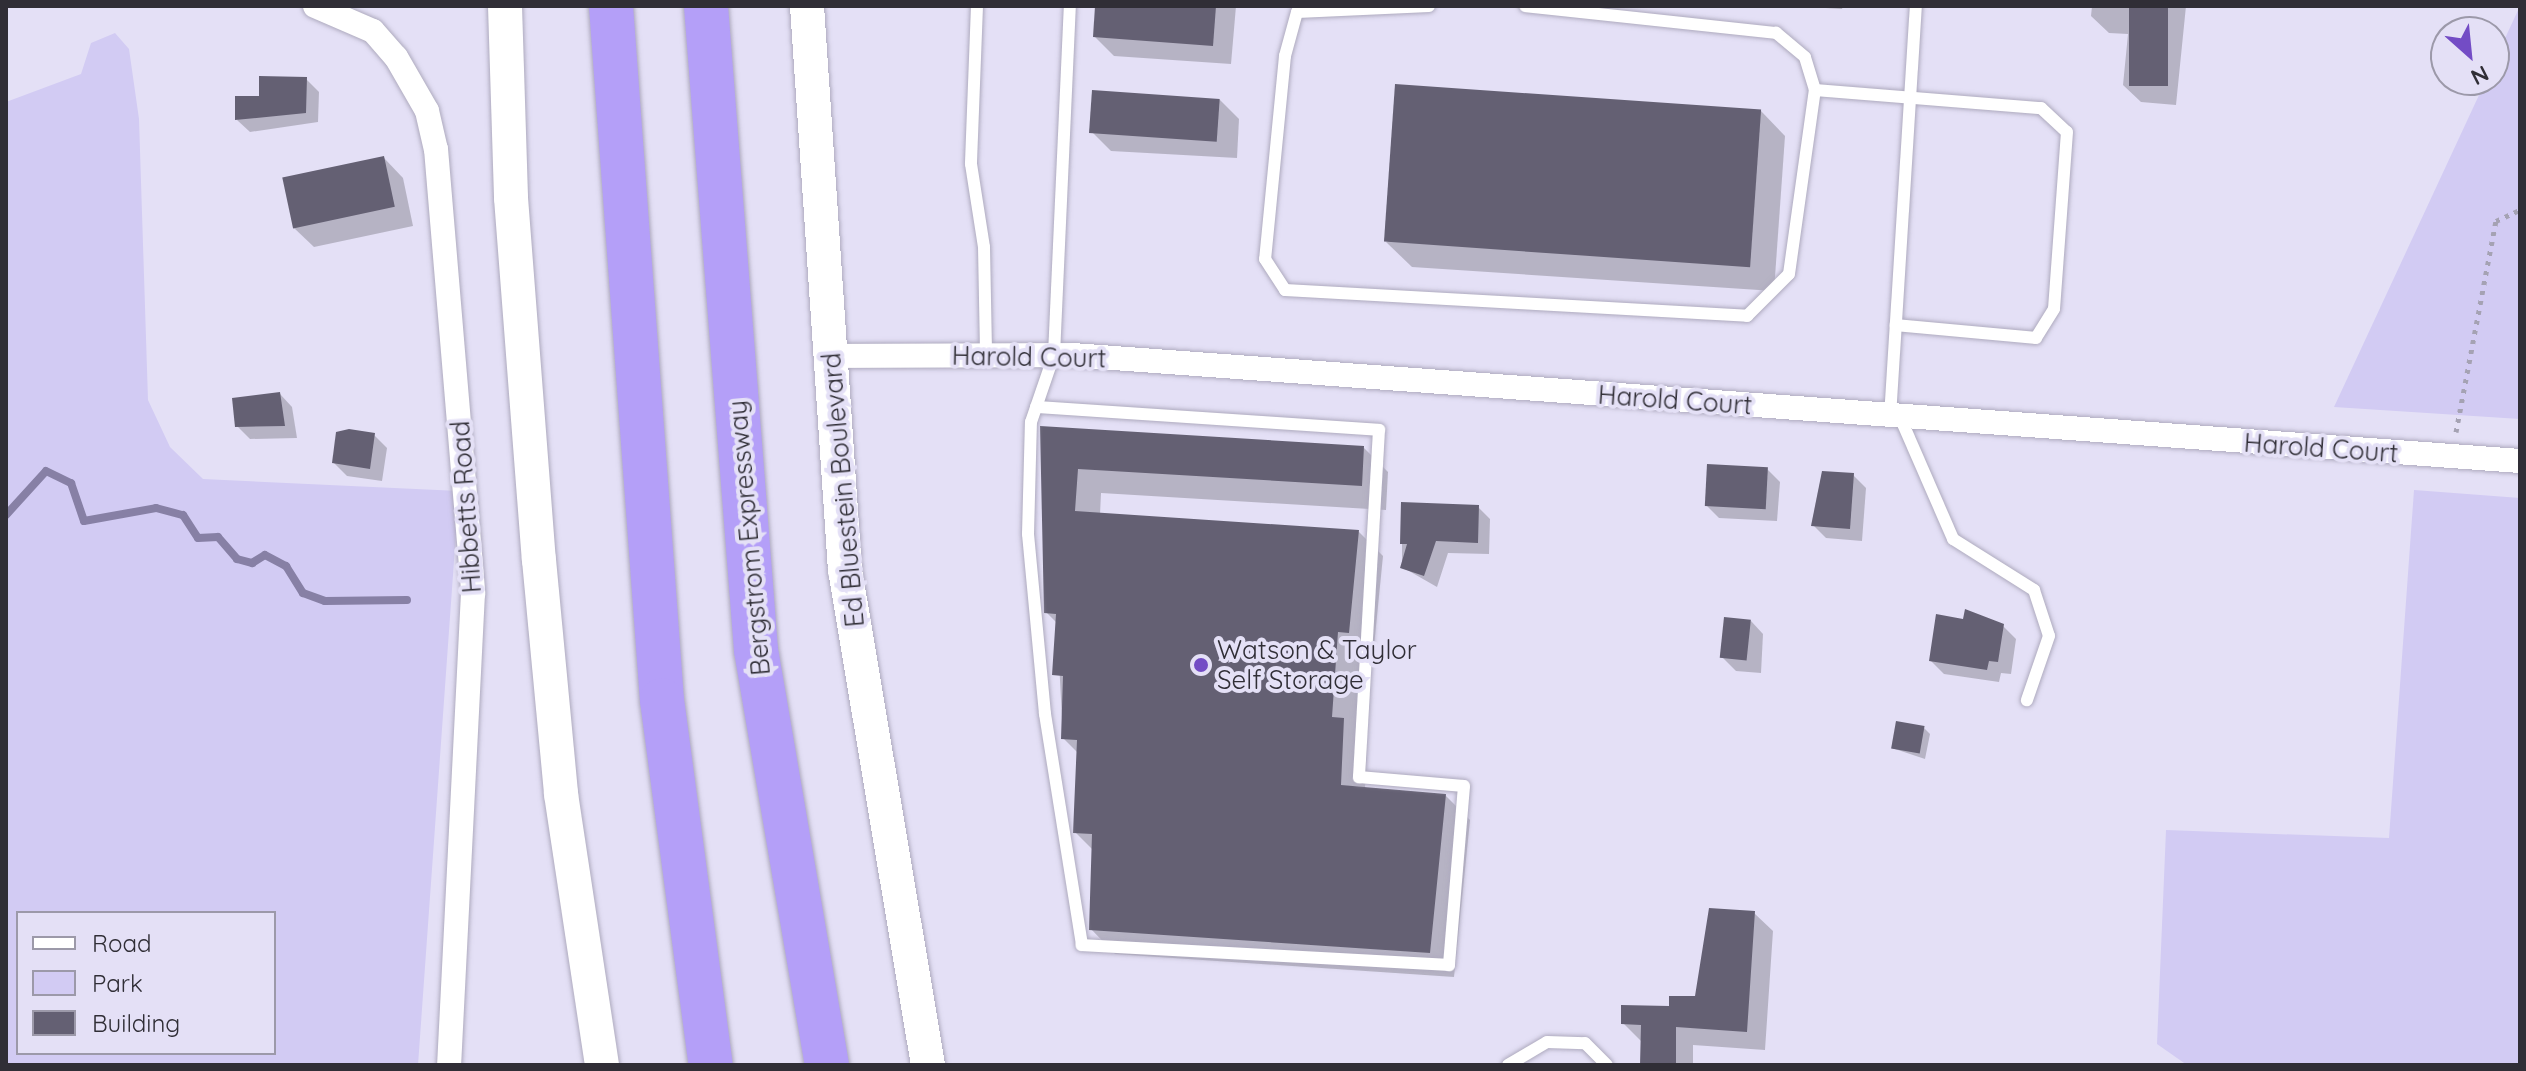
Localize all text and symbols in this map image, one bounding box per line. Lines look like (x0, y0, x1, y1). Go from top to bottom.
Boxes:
north arrow (2430, 16, 2510, 96)
text: N (2466, 59, 2494, 92)
street label: Harold Court (951, 340, 1107, 374)
street label: Ed Bluestein Boulevard (815, 352, 871, 628)
street label: Harold Court (1597, 379, 1753, 421)
street label: Bergstrom Expressway (721, 399, 777, 677)
street label: Hibbetts Road (444, 420, 488, 594)
street label: Harold Court (2243, 427, 2399, 469)
place label: Watson & Taylor Self Storage (1217, 634, 1417, 696)
marker: Watson & Taylor Self Storage (1192, 656, 1210, 674)
legend (16, 911, 276, 1055)
text: Road (92, 928, 152, 958)
text: Park (92, 968, 143, 998)
text: Building (92, 1008, 180, 1038)

